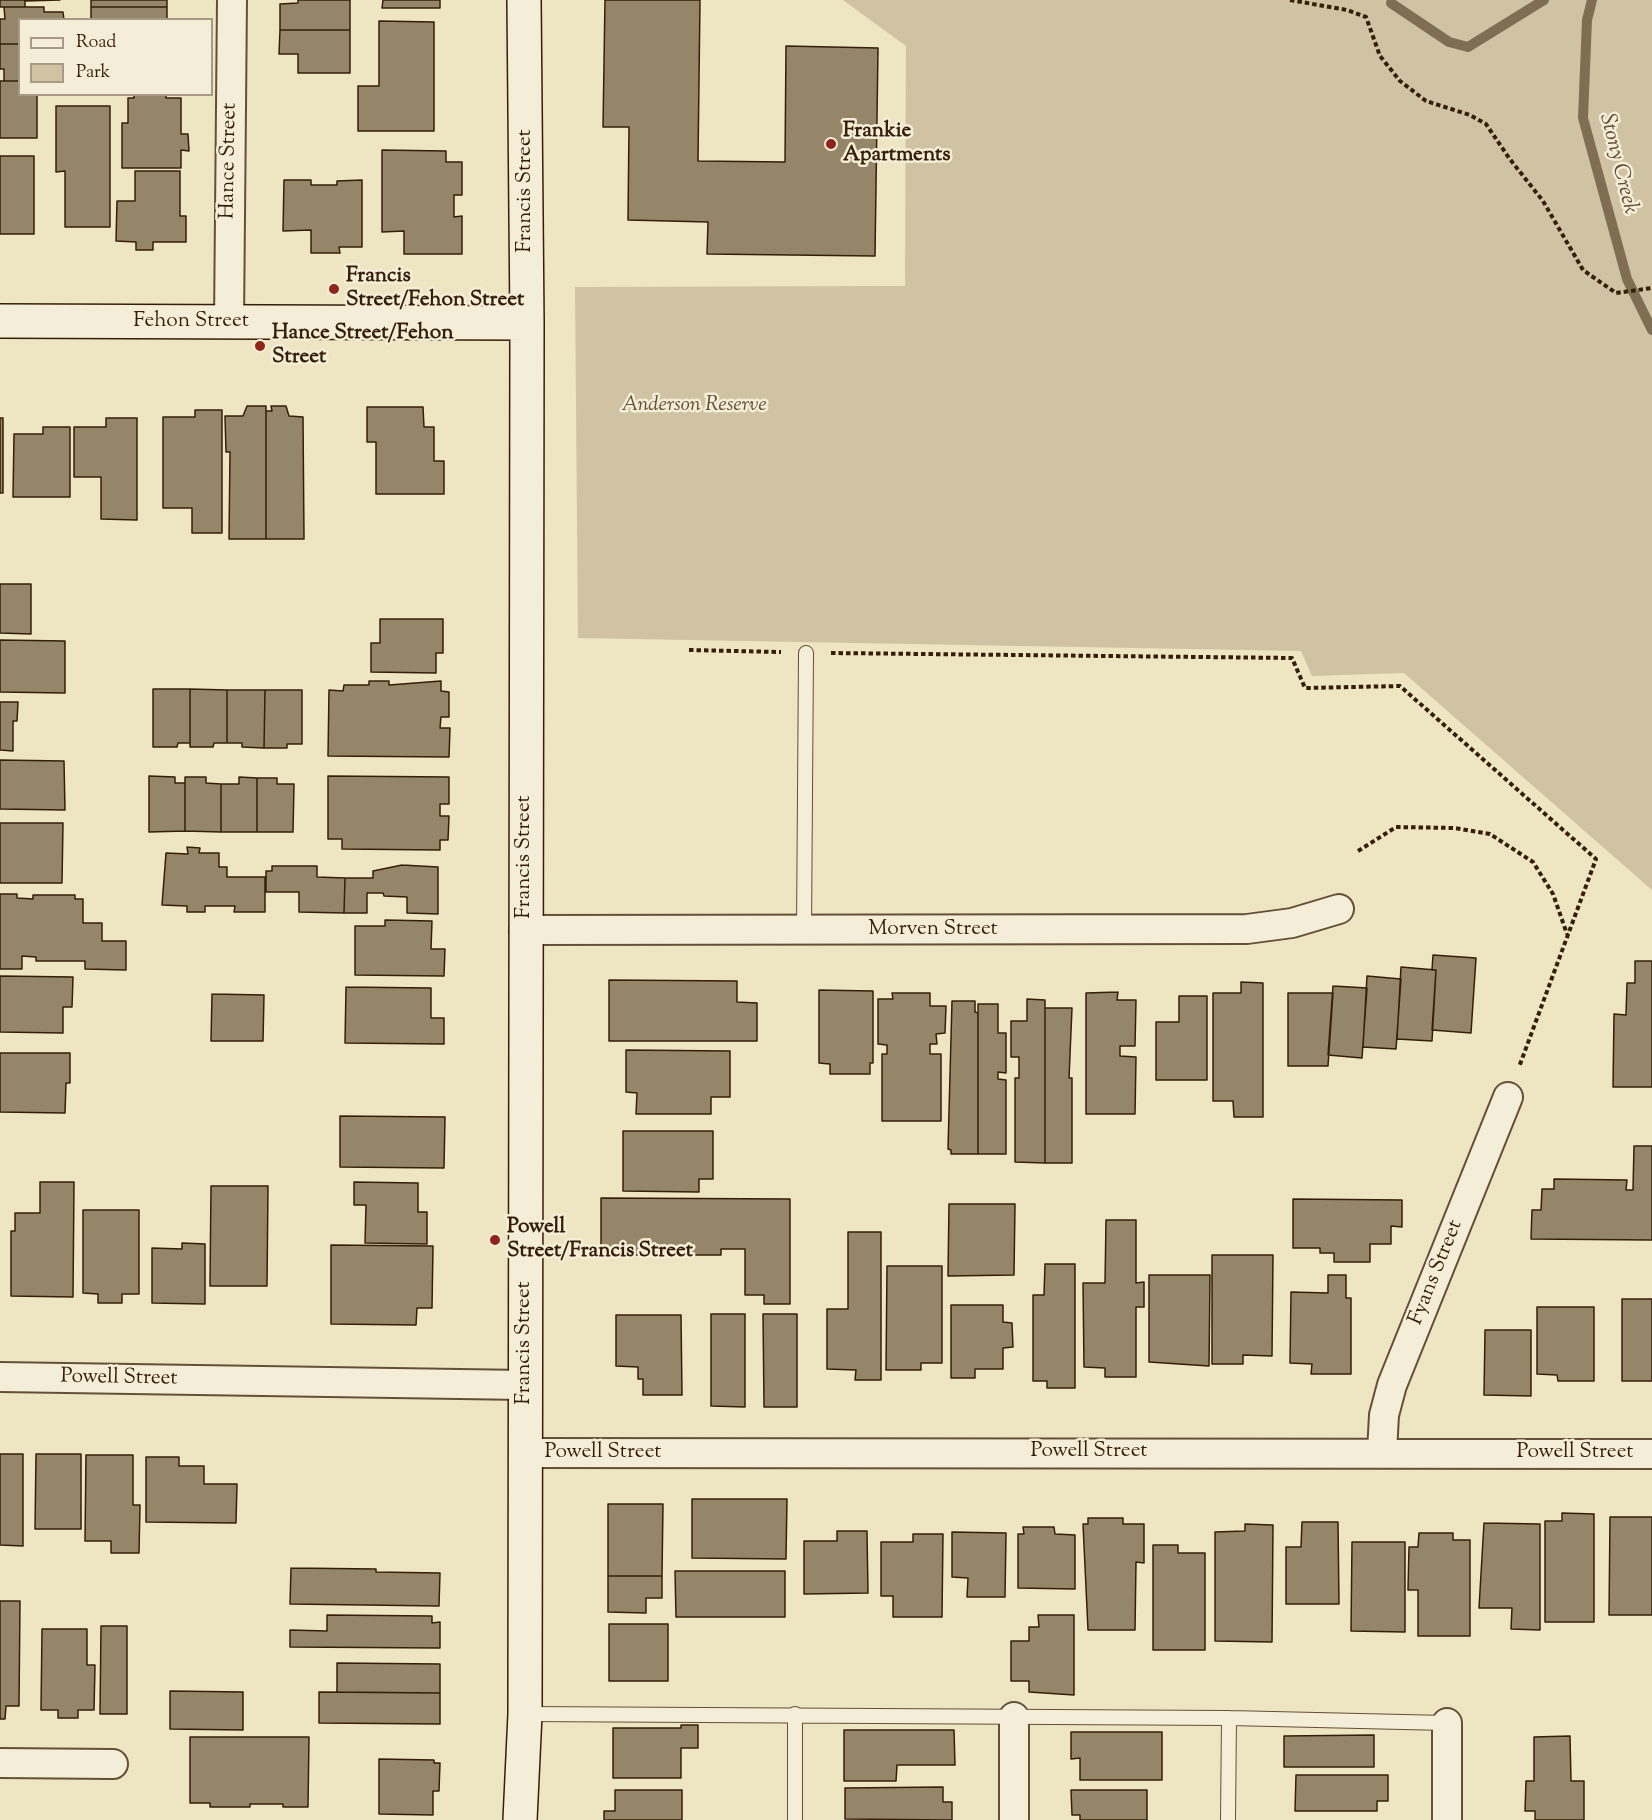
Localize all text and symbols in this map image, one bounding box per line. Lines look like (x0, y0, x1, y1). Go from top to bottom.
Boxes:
legend (18, 18, 213, 96)
text: Road (76, 30, 116, 56)
text: Park (76, 60, 110, 86)
street label: Hance Street (216, 103, 244, 219)
water label: Stony Creek (1592, 111, 1642, 217)
place label: Frankie Apartments (843, 119, 951, 169)
street label: Francis Street (513, 129, 539, 253)
marker: Frankie Apartments (824, 137, 838, 151)
place label: Francis Street/Fehon Street (346, 264, 524, 314)
marker: Francis Street/Fehon Street (327, 282, 341, 296)
street label: Fehon Street (133, 309, 249, 335)
place label: Hance Street/Fehon Street (272, 321, 454, 371)
marker: Hance Street/Fehon Street (253, 339, 267, 353)
park label: Anderson Reserve (621, 393, 767, 419)
street label: Francis Street (512, 795, 538, 919)
street label: Morven Street (868, 917, 998, 943)
place label: Powell Street/Francis Street (507, 1215, 693, 1265)
street label: Fyans Street (1405, 1217, 1469, 1329)
marker: Powell Street/Francis Street (488, 1233, 502, 1247)
street label: Francis Street (512, 1281, 538, 1405)
street label: Powell Street (60, 1365, 178, 1393)
street label: Powell Street (1030, 1439, 1148, 1465)
street label: Powell Street (544, 1440, 662, 1466)
street label: Powell Street (1516, 1440, 1634, 1466)

